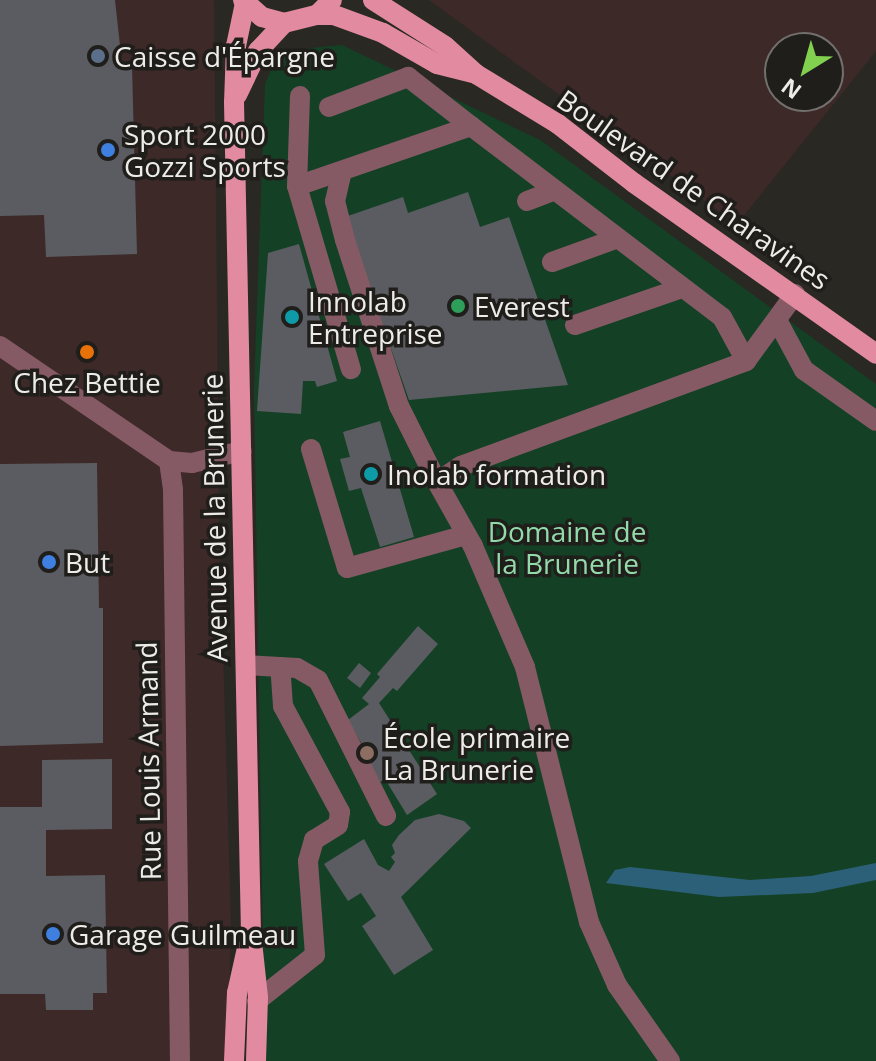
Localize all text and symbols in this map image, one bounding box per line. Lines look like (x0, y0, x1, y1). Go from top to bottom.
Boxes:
north arrow (764, 32, 844, 112)
place label: Caisse d'Épargne (114, 39, 335, 73)
marker: Caisse d'Épargne (89, 47, 107, 65)
text: N (775, 72, 807, 107)
street label: Boulevard de Charavines (551, 82, 837, 296)
place label: Sport 2000 Gozzi Sports (124, 117, 286, 183)
marker: Sport 2000 Gozzi Sports (99, 141, 117, 159)
place label: Innolab Entreprise (308, 284, 443, 350)
place label: Everest (474, 289, 570, 323)
marker: Everest (449, 297, 467, 315)
marker: Innolab Entreprise (283, 308, 301, 326)
marker: Chez Bettie (78, 343, 96, 361)
place label: Chez Bettie (13, 365, 161, 399)
street label: Avenue de la Brunerie (195, 373, 233, 663)
place label: Inolab formation (387, 457, 606, 491)
marker: Inolab formation (362, 465, 380, 483)
park label: Domaine de la Brunerie (488, 514, 646, 580)
place label: But (65, 545, 110, 579)
marker: But (40, 553, 58, 571)
street label: Rue Louis Armand (129, 641, 167, 881)
place label: École primaire La Brunerie (383, 720, 570, 786)
marker: École primaire La Brunerie (358, 744, 376, 762)
place label: Garage Guilmeau (69, 917, 296, 951)
marker: Garage Guilmeau (44, 925, 62, 943)

